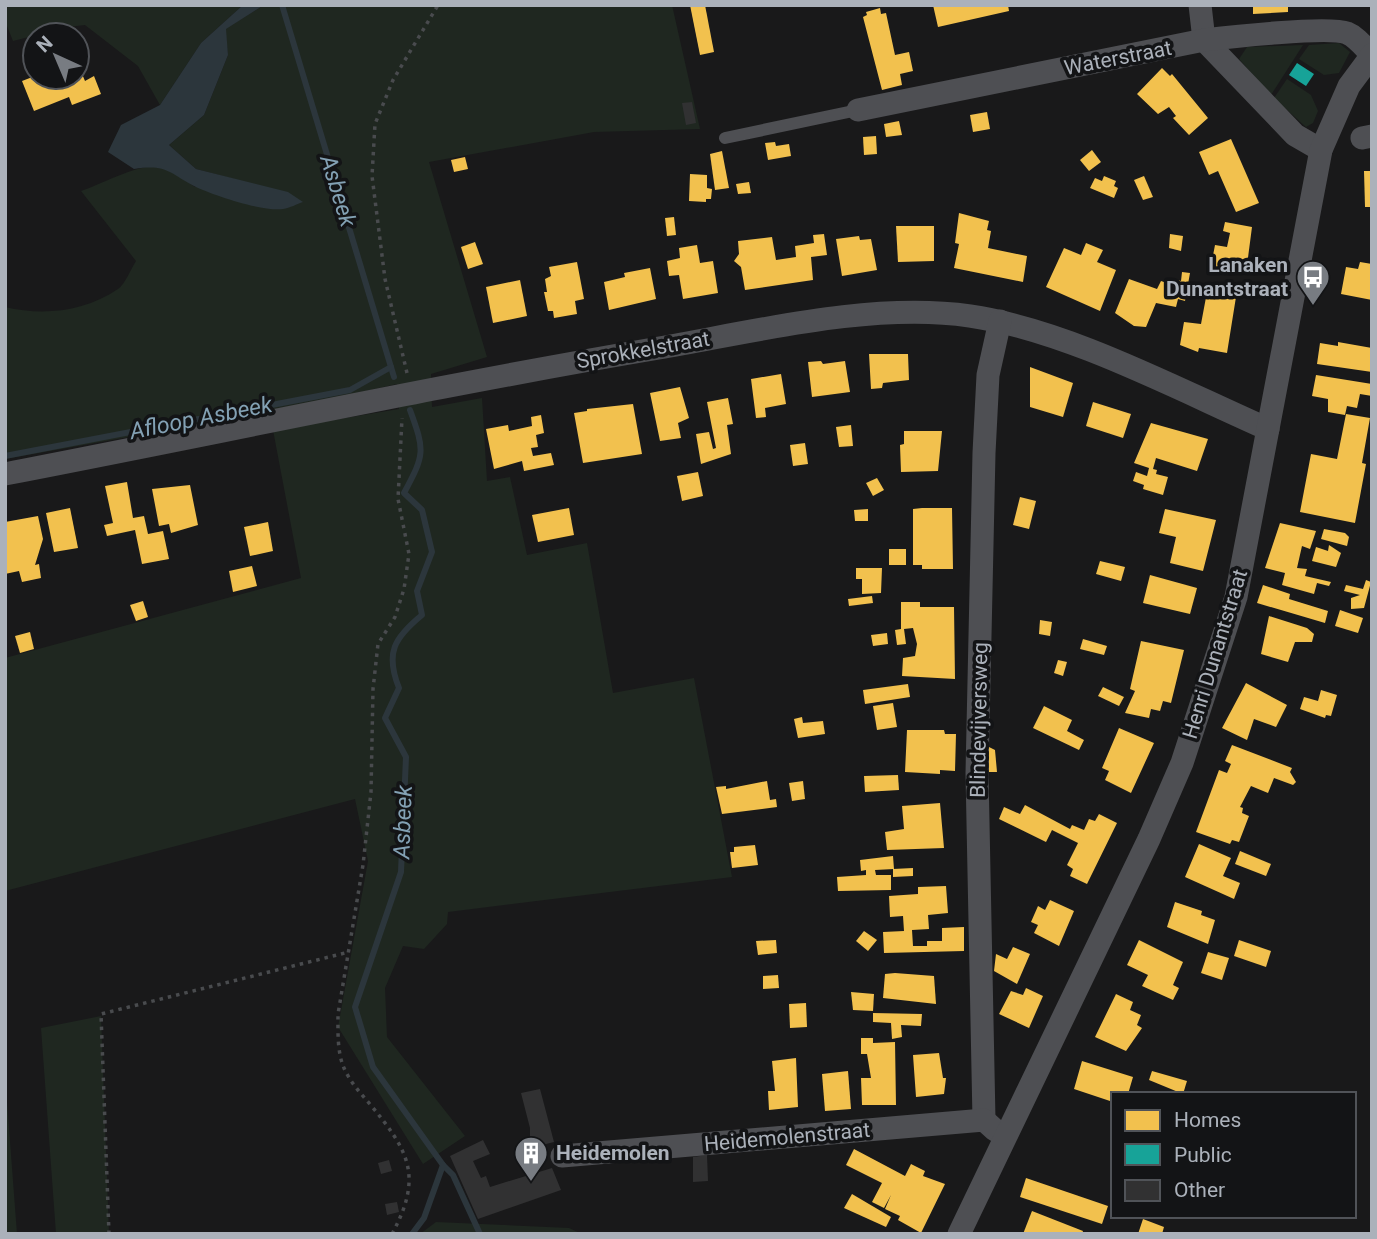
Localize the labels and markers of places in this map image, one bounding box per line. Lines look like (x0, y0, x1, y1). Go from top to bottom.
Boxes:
place label: Lanaken Dunantstraat (1166, 253, 1288, 301)
bus stop icon: Lanaken Dunantstraat (1294, 258, 1332, 307)
building icon: Heidemolen (512, 1134, 550, 1183)
place label: Heidemolen (556, 1141, 670, 1165)

